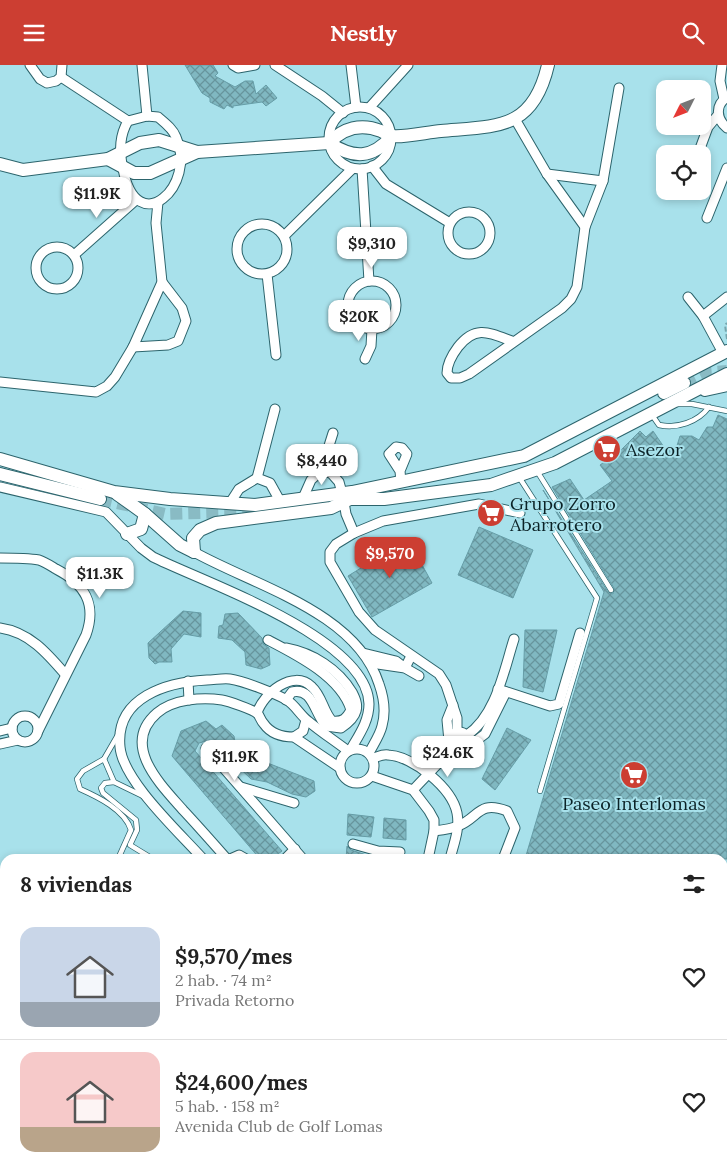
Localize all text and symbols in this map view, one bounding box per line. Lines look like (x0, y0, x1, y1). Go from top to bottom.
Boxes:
icon: menu (20, 19, 48, 47)
text: Nestly (330, 19, 397, 47)
icon: search (679, 19, 707, 47)
north arrow (656, 80, 711, 135)
map controls (656, 80, 711, 200)
button: locate (656, 145, 711, 200)
pin: $11.9K (56, 177, 138, 219)
text: $11.9K (74, 183, 120, 203)
pin: $9,310 (331, 227, 413, 269)
text: $9,310 (348, 233, 396, 253)
pin: $20K (329, 299, 389, 342)
text: $20K (339, 306, 379, 326)
supermarket icon: Asezor (592, 434, 622, 464)
place label: Asezor (625, 438, 683, 461)
pin: $8,440 (281, 443, 363, 486)
text: $8,440 (297, 450, 347, 470)
place label: Grupo Zorro Abarrotero (509, 492, 616, 536)
supermarket icon: Grupo Zorro Abarrotero (476, 498, 506, 528)
pin: $9,570 (349, 537, 431, 579)
text: $9,570 (366, 543, 414, 563)
pin: $11.3K (59, 557, 141, 599)
text: $11.3K (77, 563, 123, 583)
pin: $24.6K (407, 735, 489, 778)
pin: $11.9K (194, 739, 276, 782)
text: $24.6K (422, 742, 474, 762)
text: $11.9K (212, 746, 258, 766)
supermarket icon: Paseo Interlomas (619, 760, 649, 790)
place label: Paseo Interlomas (562, 792, 706, 815)
icon: filters (680, 870, 708, 898)
text: 8 viviendas (20, 871, 132, 898)
text: $9,570/mes (175, 943, 292, 970)
icon: home (60, 947, 120, 1007)
icon: heart (680, 963, 708, 991)
text: 2 hab. · 74 m² (175, 970, 272, 990)
text: Privada Retorno (175, 990, 294, 1010)
text: $24,600/mes (175, 1069, 308, 1096)
icon: home (60, 1072, 120, 1132)
icon: heart (680, 1088, 708, 1116)
text: 5 hab. · 158 m² (175, 1096, 280, 1116)
text: Avenida Club de Golf Lomas (175, 1116, 383, 1136)

